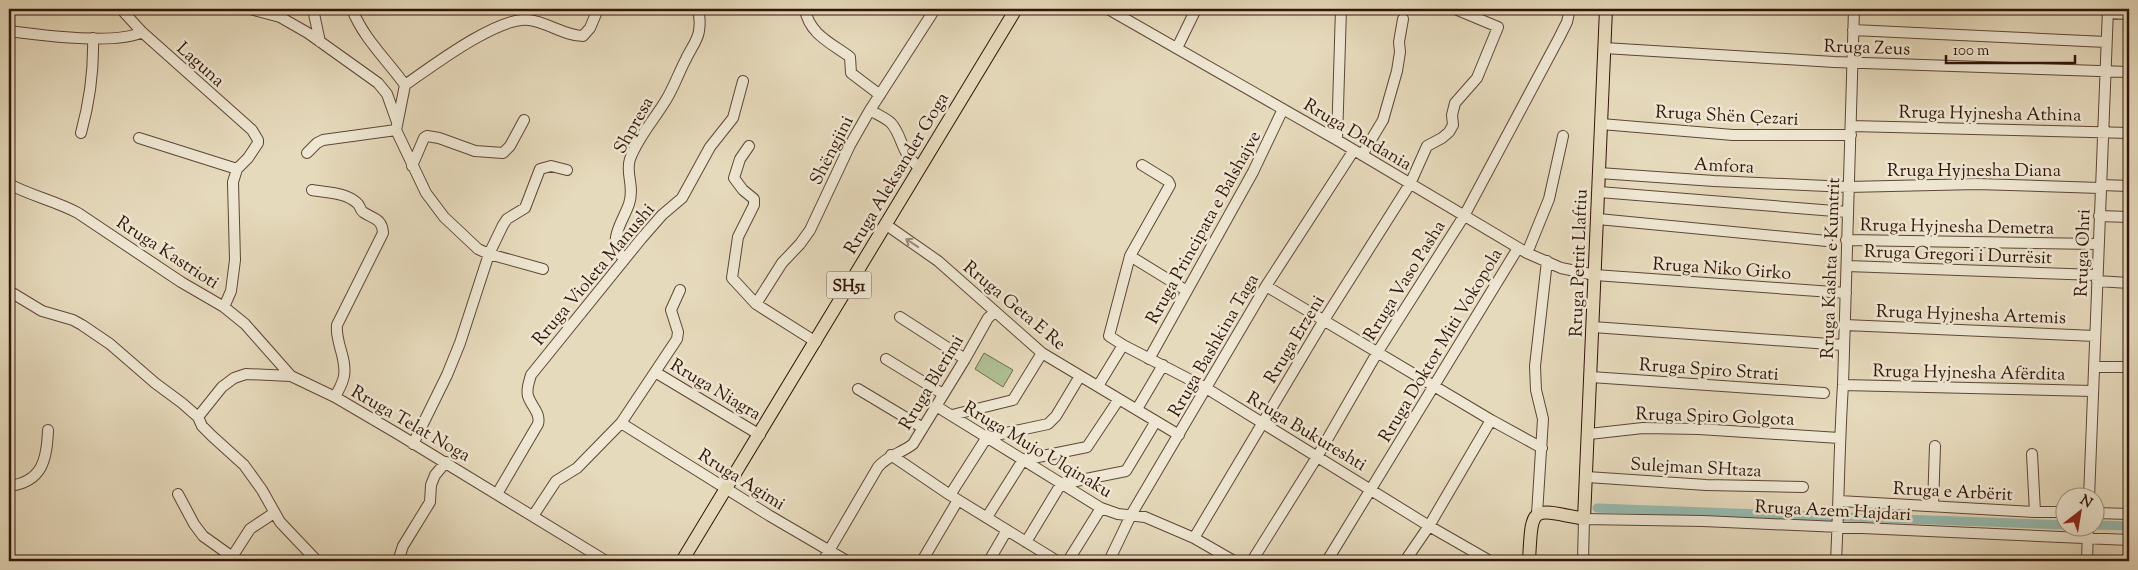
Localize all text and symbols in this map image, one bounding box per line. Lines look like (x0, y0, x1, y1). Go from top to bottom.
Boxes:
scale bar (1946, 32, 2074, 64)
street label: Rruga Zeus (1823, 34, 1911, 64)
street label: Laguna (170, 37, 230, 94)
text: 100 m (1953, 41, 1990, 62)
street label: Rruga Aleksander Goga (839, 88, 956, 260)
street label: Shpresa (608, 93, 661, 159)
street label: Rruga Dardania (1298, 93, 1416, 178)
street label: Rruga Shën Çezari (1654, 100, 1799, 134)
street label: Rruga Hyjnesha Athina (1898, 100, 2082, 130)
street label: Shëngjini (804, 112, 861, 190)
street label: Rruga Principata e Balshajve (1141, 127, 1269, 329)
street label: Amfora (1693, 152, 1755, 182)
street label: Rruga Hyjnesha Diana (1887, 159, 2061, 185)
street label: Rruga Kashta e Kumtrit (1816, 177, 1848, 359)
street label: Rruga Petrit Llaftiu (1564, 189, 1596, 338)
street label: Rruga Violeta Manushi (527, 198, 662, 352)
street label: Rruga Ohri (2069, 209, 2099, 298)
street label: Rruga Kastrioti (110, 211, 223, 297)
street label: Rruga Hyjnesha Demetra (1860, 213, 2054, 243)
street label: Rruga Vaso Pasha (1358, 216, 1453, 346)
one-way arrow (905, 238, 919, 248)
street label: Rruga Gregori i Durrësit (1863, 240, 2053, 272)
street label: Rruga Doktor Miti Vokopola (1373, 244, 1510, 448)
street label: Rruga Niko Girko (1652, 252, 1792, 288)
street label: Rruga Geta E Re (957, 256, 1071, 357)
street label: Rruga Bashkina Taga (1163, 269, 1266, 423)
road number: SH51 (826, 272, 872, 298)
street label: Rruga Erzeni (1259, 291, 1332, 389)
street label: Rruga Hyjnesha Artemis (1875, 300, 2066, 332)
street label: Rruga Blerimi (894, 331, 971, 436)
street label: Rruga Niagra (665, 353, 765, 428)
street label: Rruga Spiro Strati (1638, 353, 1779, 389)
street label: Rruga Hyjnesha Afërdita (1872, 359, 2066, 389)
street label: Rruga Telat Noga (345, 380, 475, 470)
street label: Rruga Bukureshti (1241, 387, 1371, 479)
street label: Rruga Mujo Ulqinaku (958, 396, 1116, 505)
street label: Rruga Spiro Golgota (1635, 402, 1795, 434)
street label: Rruga Agimi (692, 444, 790, 518)
street label: Sulejman SHtaza (1630, 453, 1762, 485)
street label: Rruga e Arbërit (1892, 477, 2013, 509)
north arrow (2056, 488, 2106, 538)
text: N (2076, 491, 2096, 514)
street label: Rruga Azem Hajdari (1754, 495, 1912, 529)

